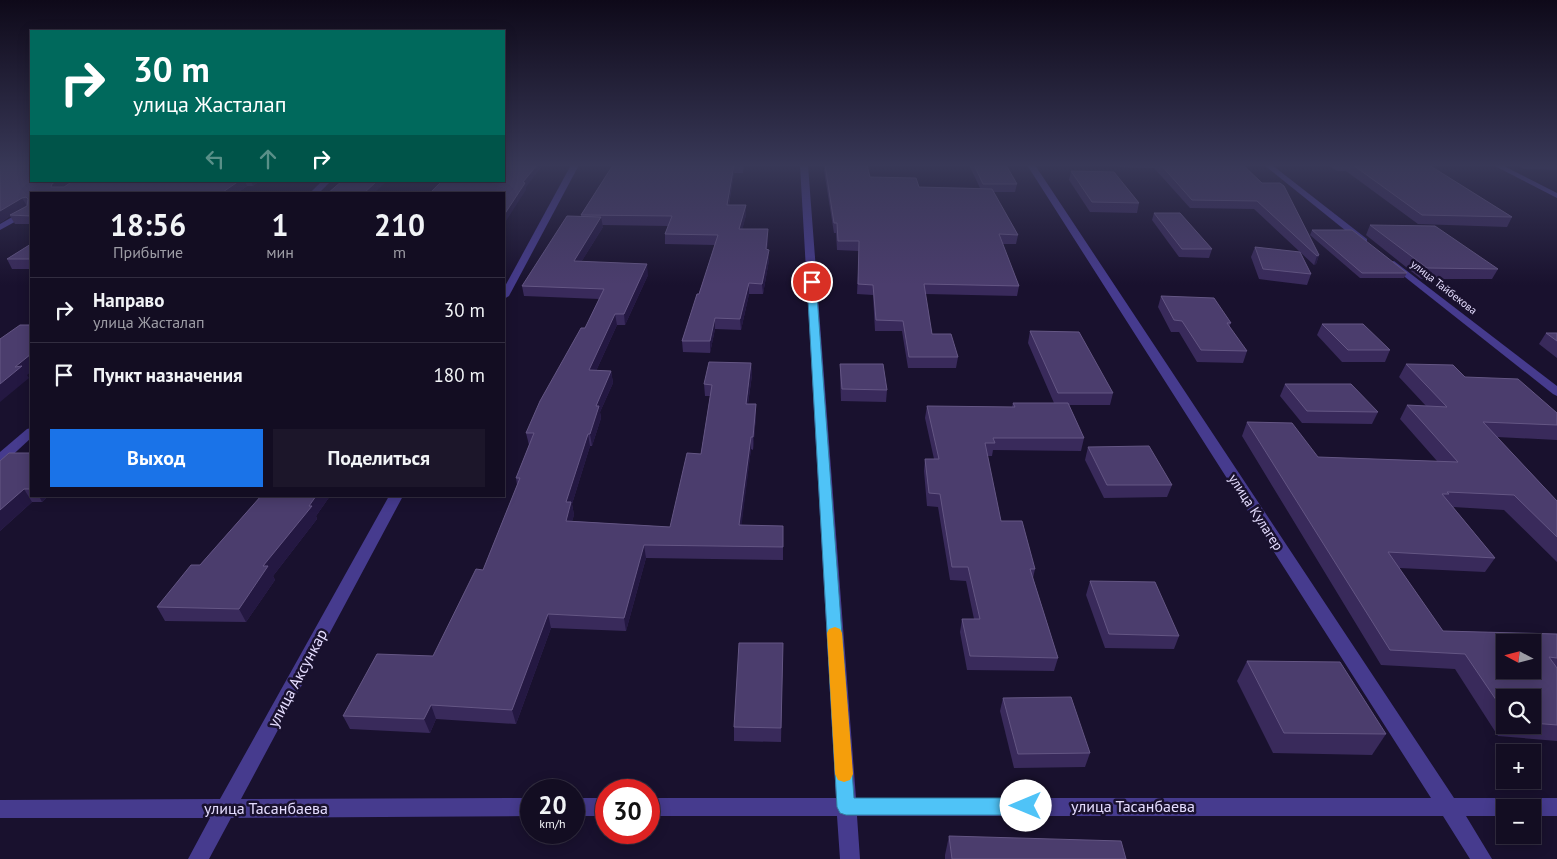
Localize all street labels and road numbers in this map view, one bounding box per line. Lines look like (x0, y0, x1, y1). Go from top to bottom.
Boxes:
street label: улица Тайбекова (1408, 257, 1480, 317)
street label: улица Кулагер (1225, 470, 1287, 554)
street label: улица Аксункар (263, 625, 331, 731)
street label: улица Тасанбаева (1071, 796, 1195, 816)
street label: улица Тасанбаева (204, 798, 328, 818)

